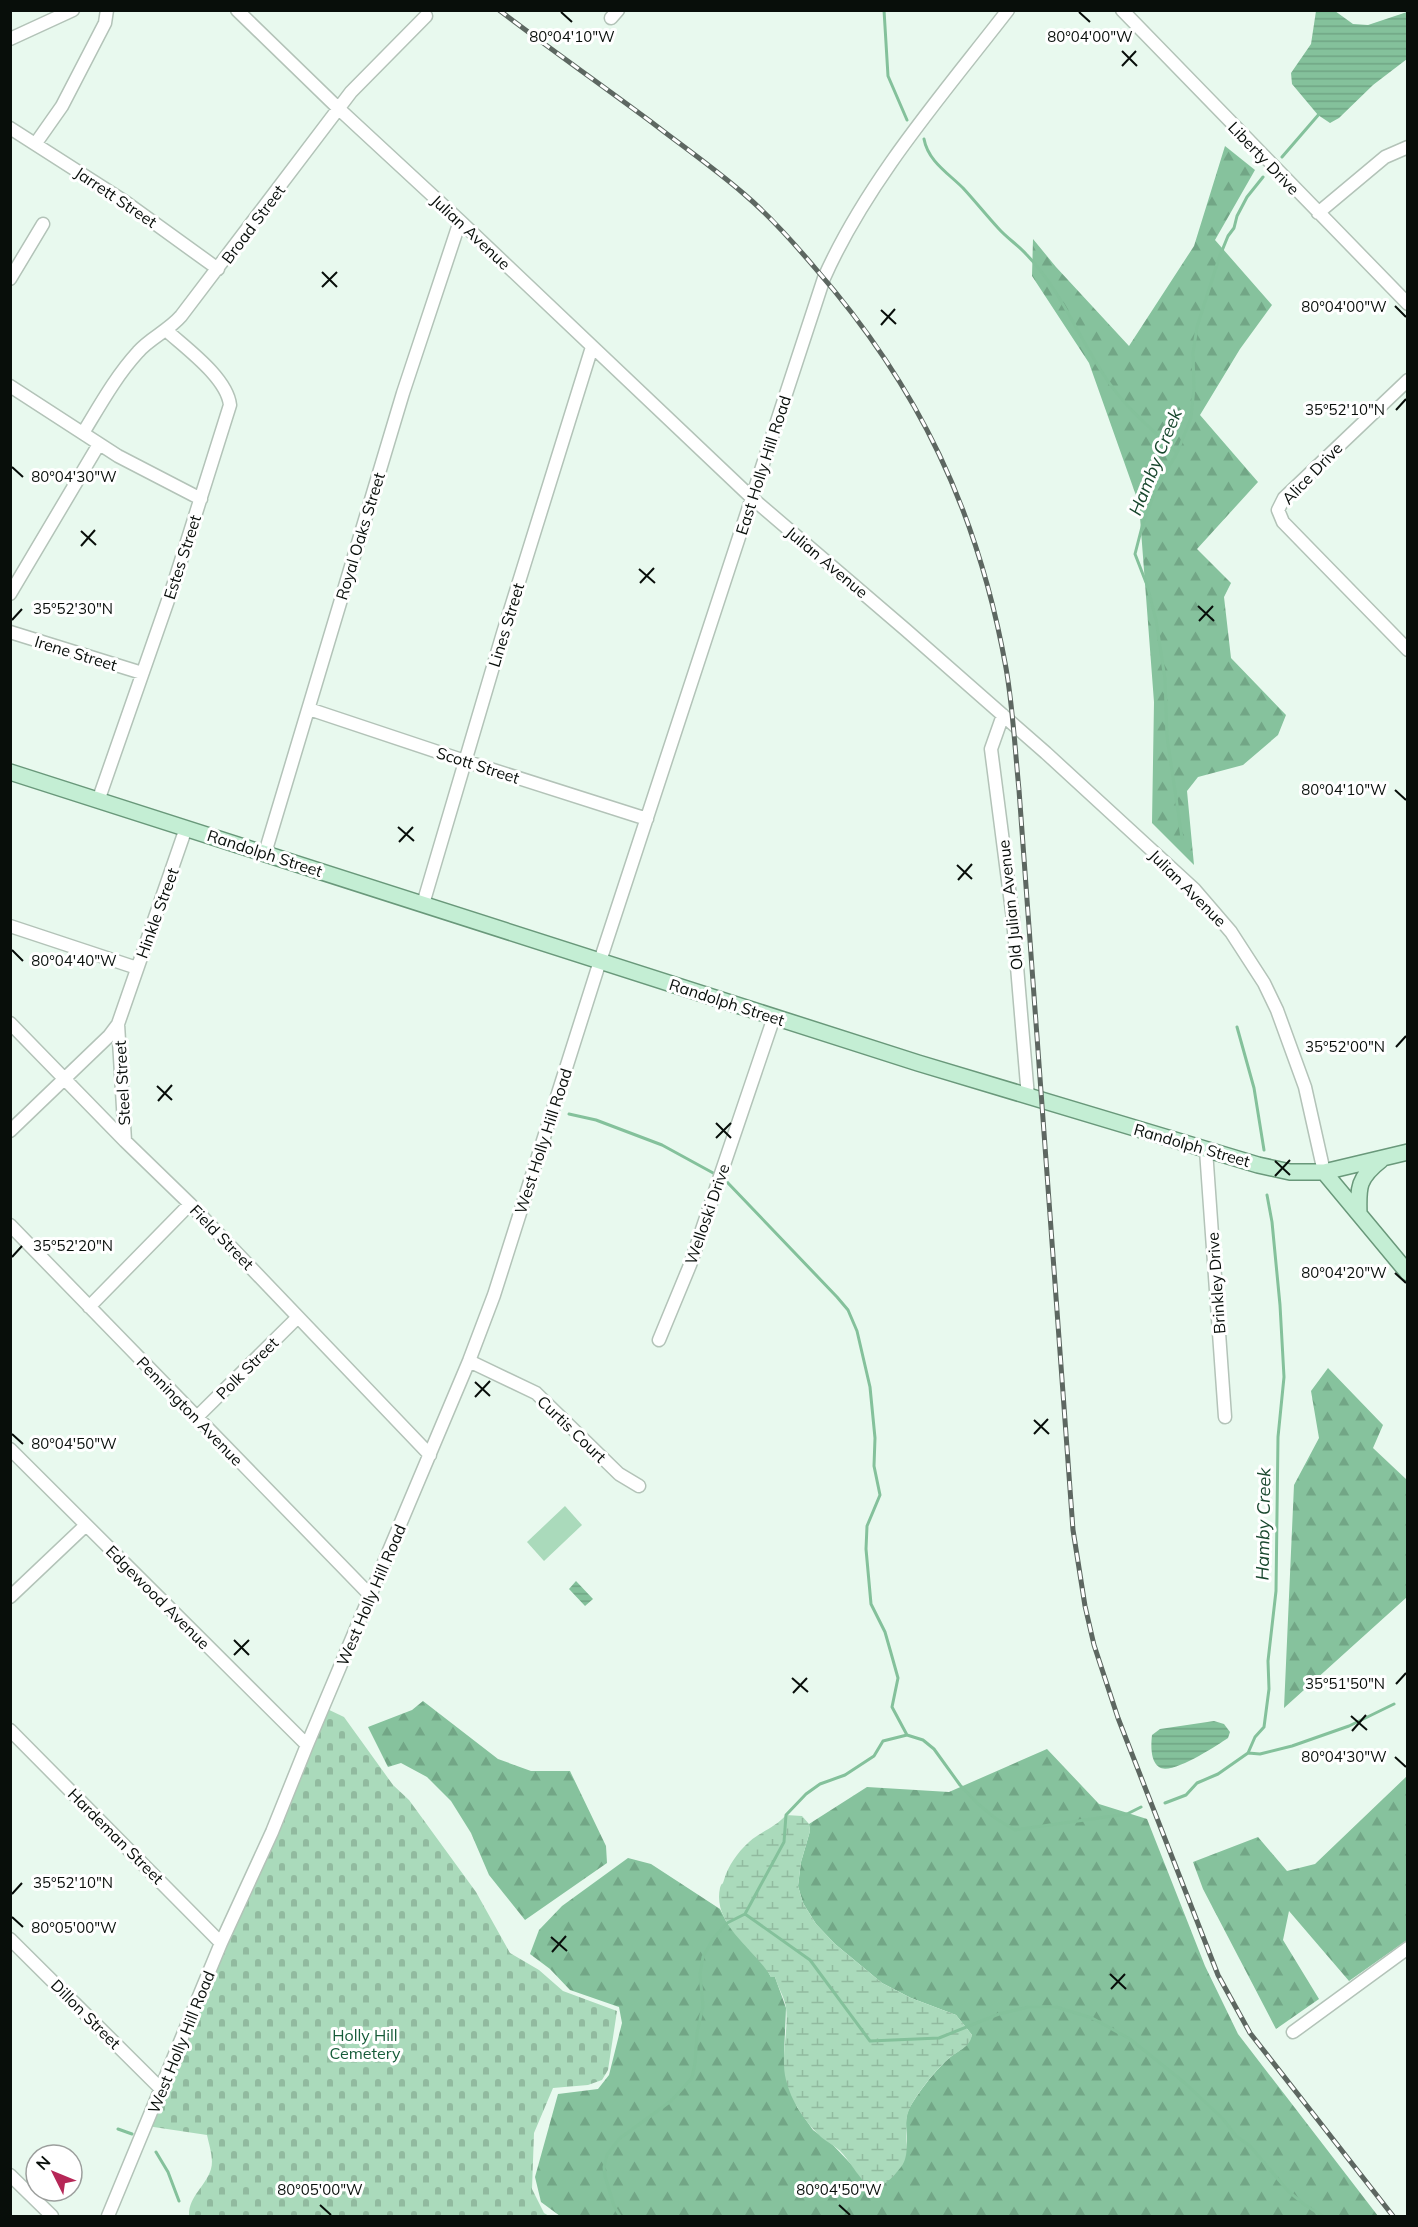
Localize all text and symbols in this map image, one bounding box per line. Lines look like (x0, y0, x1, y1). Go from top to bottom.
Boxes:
text: 80°04'10"W (529, 27, 615, 46)
text: 80°04'00"W (1047, 27, 1133, 46)
street label: Liberty Drive (1224, 117, 1304, 199)
street label: Jarrett Street (71, 162, 161, 232)
street label: Broad Street (217, 180, 289, 267)
street label: Julian Avenue (427, 190, 515, 274)
text: 80°04'00"W (1301, 297, 1387, 316)
street label: East Holly Hill Road (731, 393, 795, 537)
text: 35°52'10"N (1305, 400, 1385, 419)
water label: Hamby Creek (1123, 405, 1187, 519)
street label: Alice Drive (1277, 438, 1347, 508)
text: 80°04'30"W (31, 467, 117, 486)
street label: Royal Oaks Street (331, 469, 389, 602)
street label: Estes Street (159, 512, 205, 602)
street label: Julian Avenue (782, 522, 872, 602)
street label: Lines Street (484, 580, 528, 670)
text: 35°52'30"N (33, 599, 113, 618)
street label: Irene Street (32, 631, 120, 675)
street label: Scott Street (434, 742, 522, 788)
text: 80°04'10"W (1301, 780, 1387, 799)
street label: Randolph Street (205, 825, 326, 881)
street label: Old Julian Avenue (993, 839, 1027, 971)
street label: Julian Avenue (1145, 845, 1231, 931)
street label: Hinkle Street (131, 865, 183, 961)
text: 80°04'40"W (31, 951, 117, 970)
street label: Randolph Street (667, 974, 788, 1030)
text: 35°52'00"N (1305, 1037, 1385, 1056)
street label: Steel Street (110, 1040, 134, 1126)
street label: West Holly Hill Road (510, 1066, 576, 1216)
street label: Randolph Street (1132, 1119, 1253, 1171)
street label: Welloski Drive (680, 1161, 734, 1267)
street label: Field Street (186, 1200, 258, 1274)
street label: Brinkley Drive (1202, 1231, 1230, 1335)
text: 35°52'20"N (33, 1236, 113, 1255)
text: 80°04'20"W (1301, 1263, 1387, 1282)
street label: Polk Street (212, 1332, 283, 1403)
street label: Pennington Avenue (133, 1352, 247, 1470)
street label: Curtis Court (533, 1391, 611, 1467)
text: 80°04'50"W (31, 1434, 117, 1453)
water label: Hamby Creek (1251, 1467, 1275, 1581)
street label: West Holly Hill Road (332, 1521, 410, 1669)
street label: Edgewood Avenue (102, 1541, 214, 1653)
text: 35°51'50"N (1305, 1674, 1385, 1693)
text: 80°04'30"W (1301, 1747, 1387, 1766)
street label: Hardeman Street (64, 1784, 168, 1888)
text: 35°52'10"N (33, 1873, 113, 1892)
text: 80°05'00"W (31, 1918, 117, 1937)
street label: West Holly Hill Road (143, 1968, 219, 2116)
street label: Dillon Street (47, 1975, 125, 2053)
park label: Holly Hill Cemetery (330, 2025, 401, 2063)
north arrow (24, 2143, 84, 2203)
text: N (32, 2152, 54, 2174)
text: 80°05'00"W (277, 2180, 363, 2199)
text: 80°04'50"W (796, 2180, 882, 2199)

